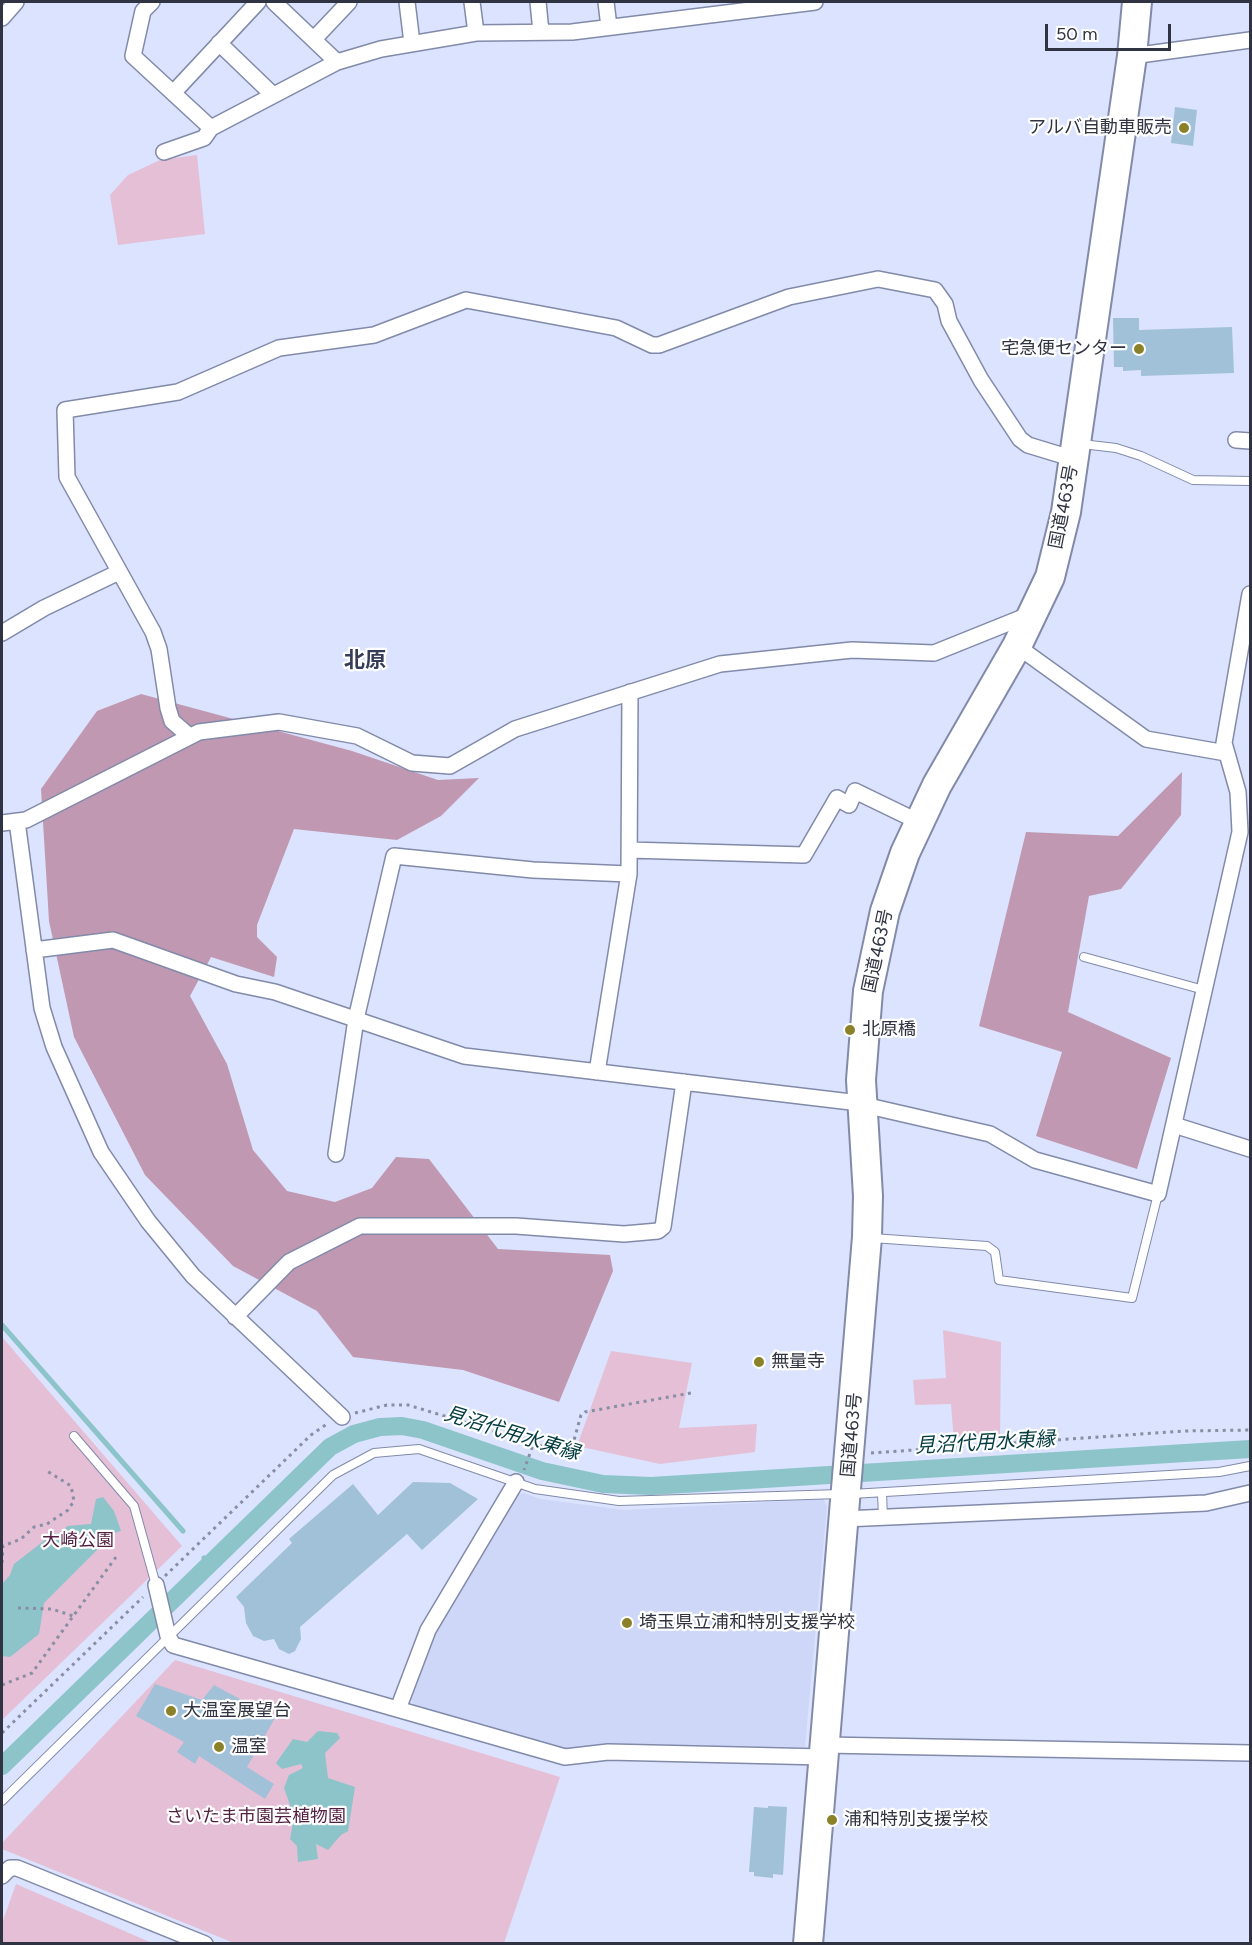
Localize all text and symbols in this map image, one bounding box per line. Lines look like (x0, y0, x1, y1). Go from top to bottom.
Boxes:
scale bar (1048, 12, 1174, 50)
text: 50 m (1056, 23, 1098, 45)
place label: アルバ自動車販売 (1028, 117, 1172, 139)
marker: アルバ自動車販売 (1177, 121, 1191, 135)
place label: 宅急便センター (1001, 338, 1127, 360)
marker: 宅急便センター (1132, 342, 1146, 356)
street label: 国道463号 (1045, 463, 1083, 551)
district label: 北原 (344, 648, 386, 674)
street label: 国道463号 (859, 907, 897, 995)
place label: 北原橋 (862, 1019, 916, 1041)
marker: 北原橋 (843, 1023, 857, 1037)
place label: 無量寺 (771, 1351, 825, 1373)
marker: 無量寺 (752, 1355, 766, 1369)
street label: 国道463号 (838, 1392, 866, 1478)
water label: 見沼代用水東縁 (442, 1402, 582, 1466)
water label: 見沼代用水東縁 (914, 1427, 1056, 1459)
park label: 大崎公園 (42, 1530, 114, 1552)
place label: 埼玉県立浦和特別支援学校 (639, 1612, 855, 1634)
marker: 埼玉県立浦和特別支援学校 (620, 1616, 634, 1630)
place label: 大温室展望台 (183, 1700, 291, 1722)
marker: 大温室展望台 (164, 1704, 178, 1718)
place label: 温室 (231, 1736, 267, 1758)
marker: 温室 (212, 1740, 226, 1754)
park label: さいたま市園芸植物園 (166, 1806, 346, 1828)
place label: 浦和特別支援学校 (844, 1809, 988, 1831)
marker: 浦和特別支援学校 (825, 1813, 839, 1827)

